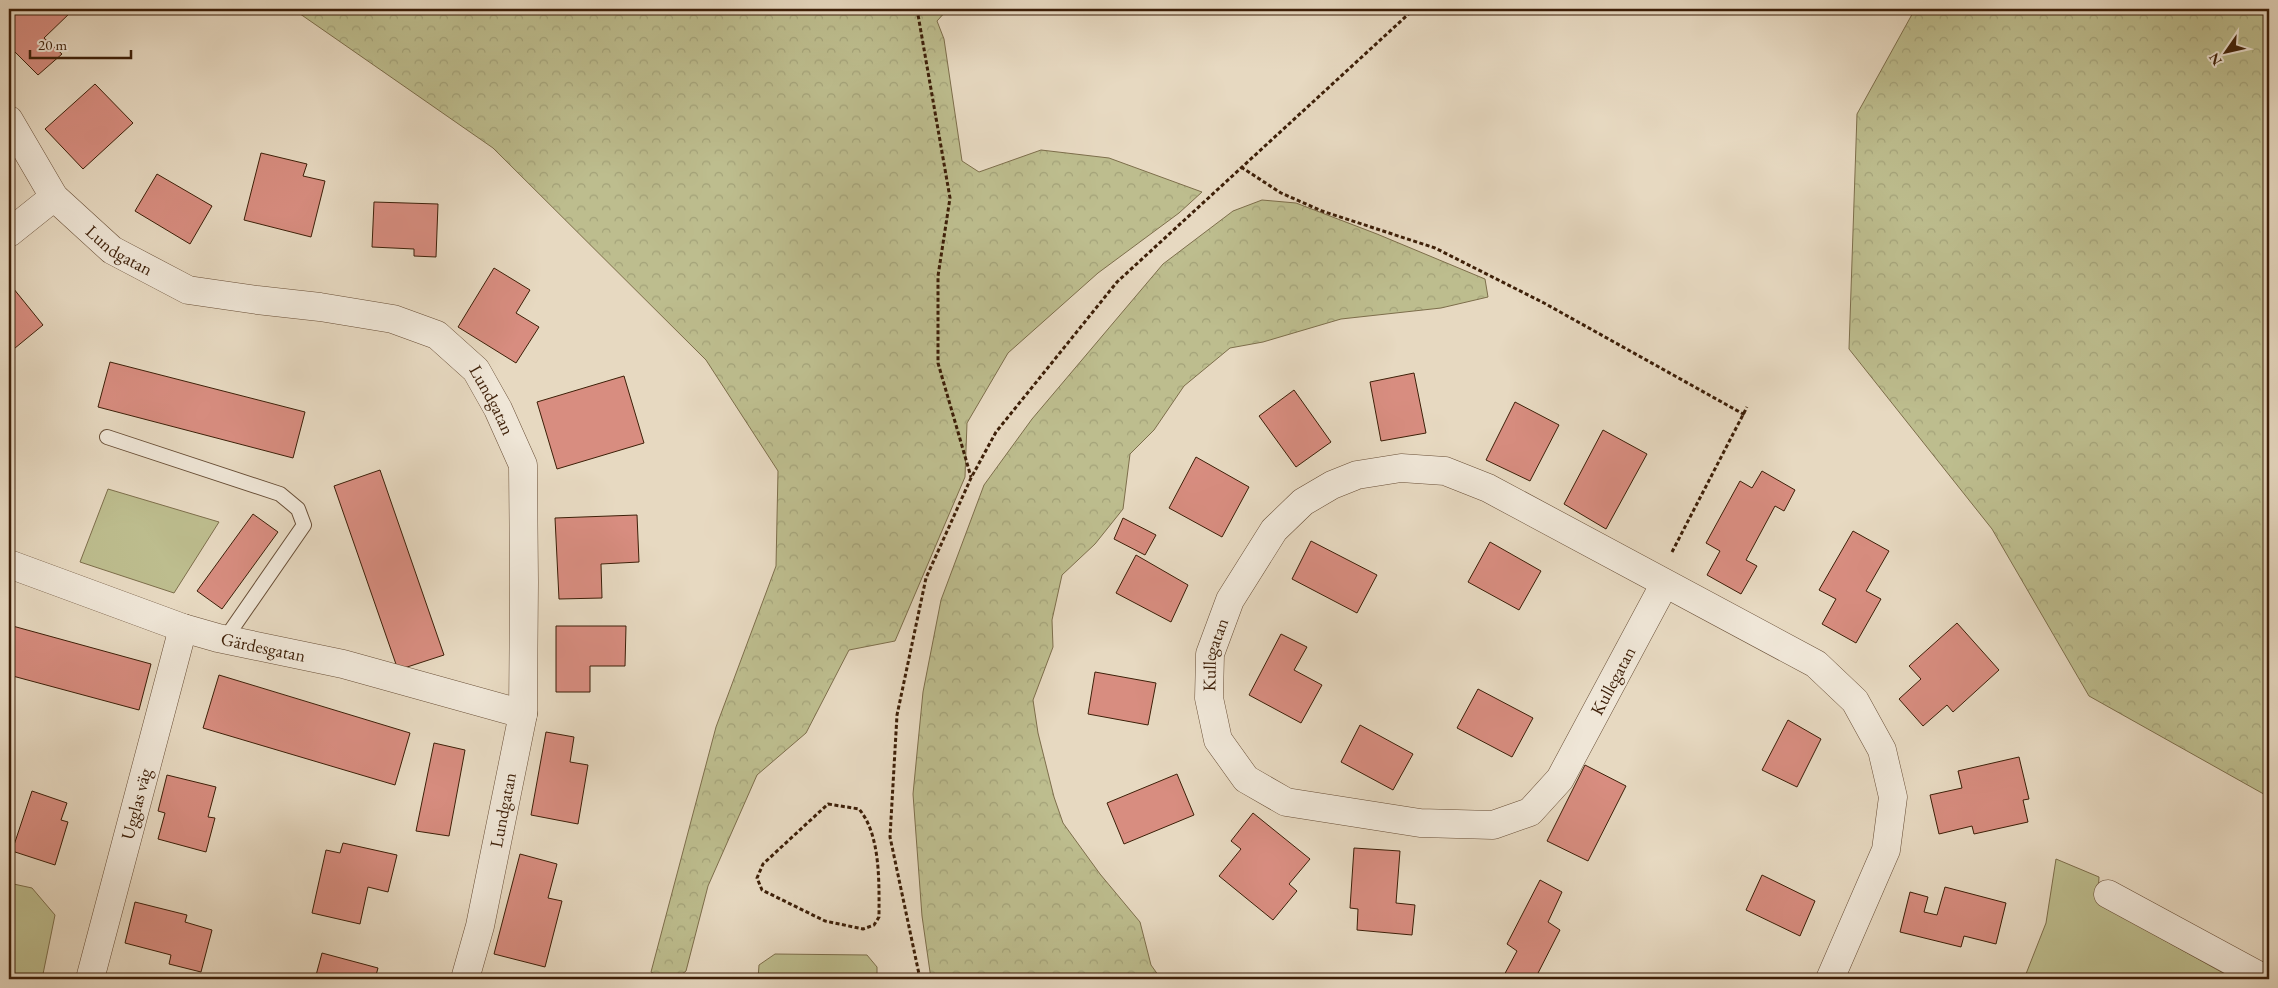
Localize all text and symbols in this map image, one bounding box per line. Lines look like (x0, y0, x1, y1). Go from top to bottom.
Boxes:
scale bar (30, 28, 131, 60)
north arrow (2200, 28, 2250, 78)
text: 20 m (38, 35, 67, 54)
text: N (2204, 49, 2226, 69)
street label: Lundgatan (81, 220, 157, 281)
street label: Lundgatan (464, 361, 520, 439)
street label: Kullegatan (1197, 614, 1233, 692)
street label: Gärdesgatan (219, 627, 308, 667)
street label: Kullegatan (1585, 642, 1640, 719)
street label: Ugglas väg (115, 766, 156, 842)
street label: Lundgatan (484, 770, 521, 849)

